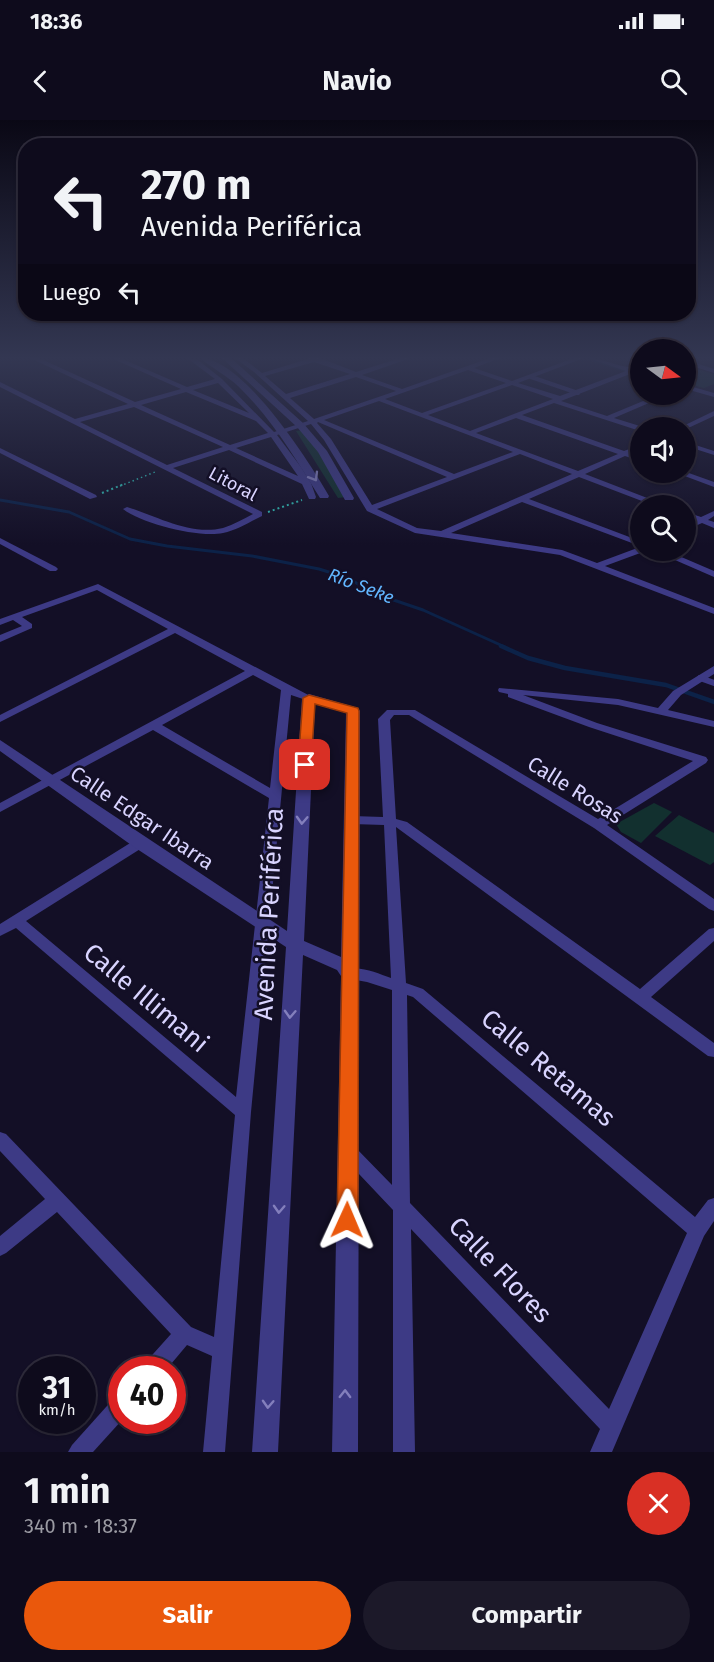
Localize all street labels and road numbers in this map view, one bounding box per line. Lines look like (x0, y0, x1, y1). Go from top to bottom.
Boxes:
street label: Litoral (205, 462, 261, 506)
street label: Calle Rosas (523, 751, 628, 830)
street label: Calle Edgar Ibarra (65, 760, 219, 876)
street label: Avenida Periférica (248, 807, 290, 1021)
street label: Calle Illimani (77, 937, 215, 1059)
street label: Calle Retamas (475, 1003, 621, 1133)
street label: Calle Flores (442, 1211, 558, 1329)

